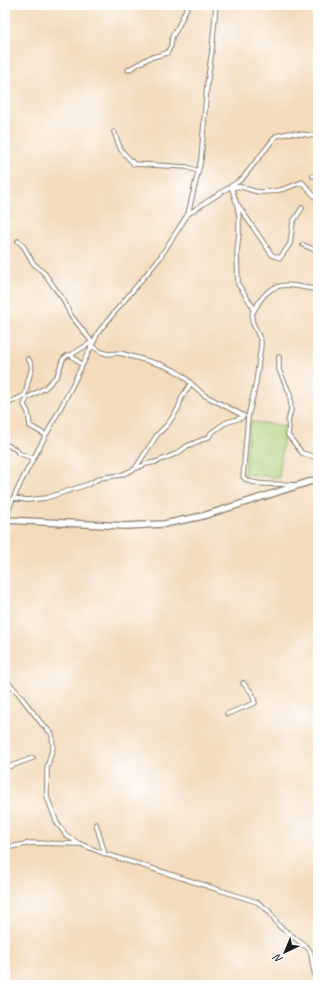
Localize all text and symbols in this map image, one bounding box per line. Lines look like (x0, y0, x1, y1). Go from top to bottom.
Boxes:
north arrow (265, 932, 305, 972)
text: N (269, 950, 285, 967)

